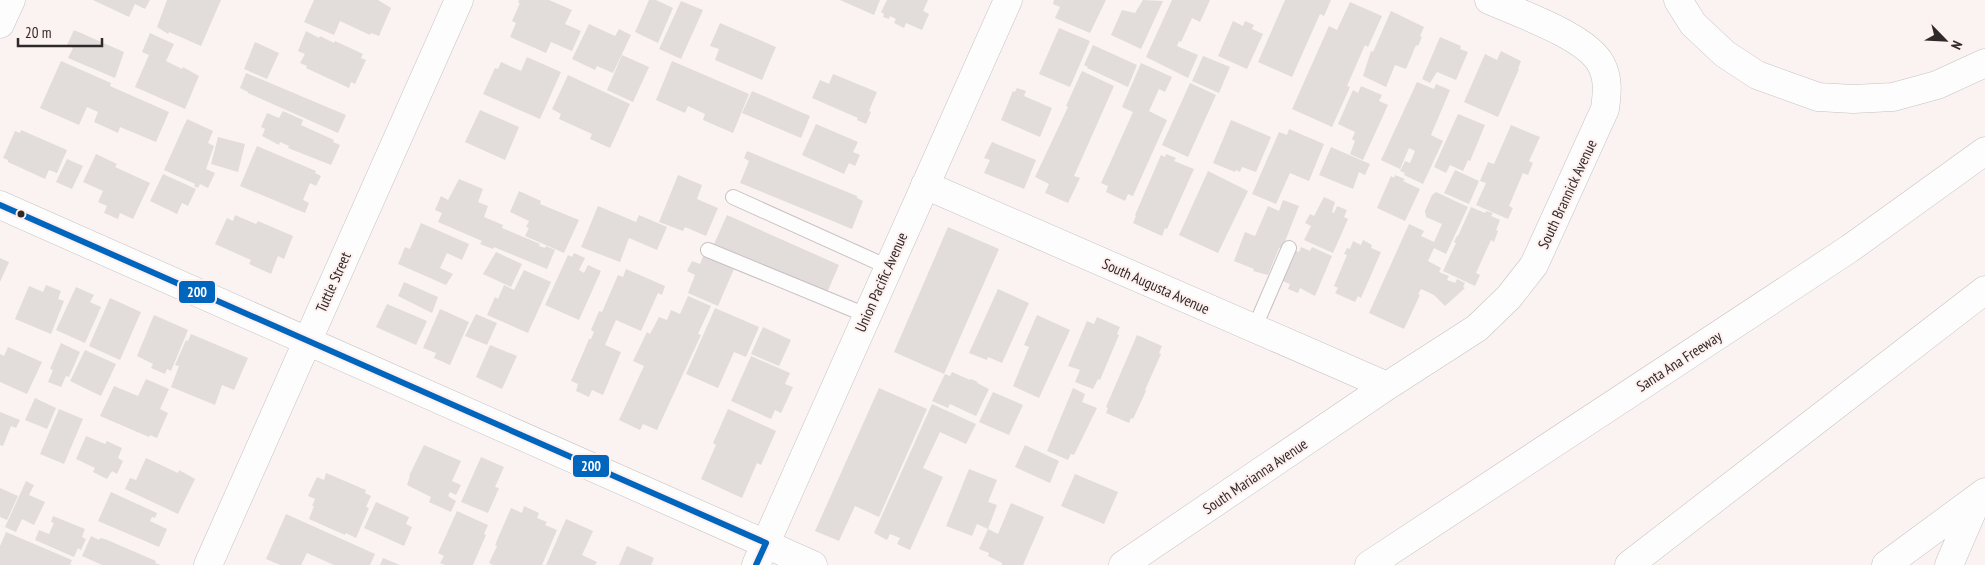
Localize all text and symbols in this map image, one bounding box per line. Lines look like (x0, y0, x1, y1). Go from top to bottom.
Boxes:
scale bar (18, 15, 101, 47)
north arrow (1920, 15, 1970, 65)
text: 20 m (25, 23, 51, 42)
text: N (1947, 38, 1967, 52)
street label: South Brannick Avenue (1533, 136, 1601, 252)
unlabelled marker (16, 209, 26, 219)
street label: Union Pacific Avenue (851, 229, 911, 335)
street label: Tuttle Street (311, 249, 355, 315)
street label: South Augusta Avenue (1099, 254, 1213, 318)
line badge: 200 (178, 280, 216, 304)
text: 200 (187, 283, 207, 301)
street label: Santa Ana Freeway (1633, 326, 1725, 396)
street label: South Marianna Avenue (1199, 434, 1311, 518)
line badge: 200 (572, 454, 610, 478)
text: 200 (581, 457, 601, 475)

